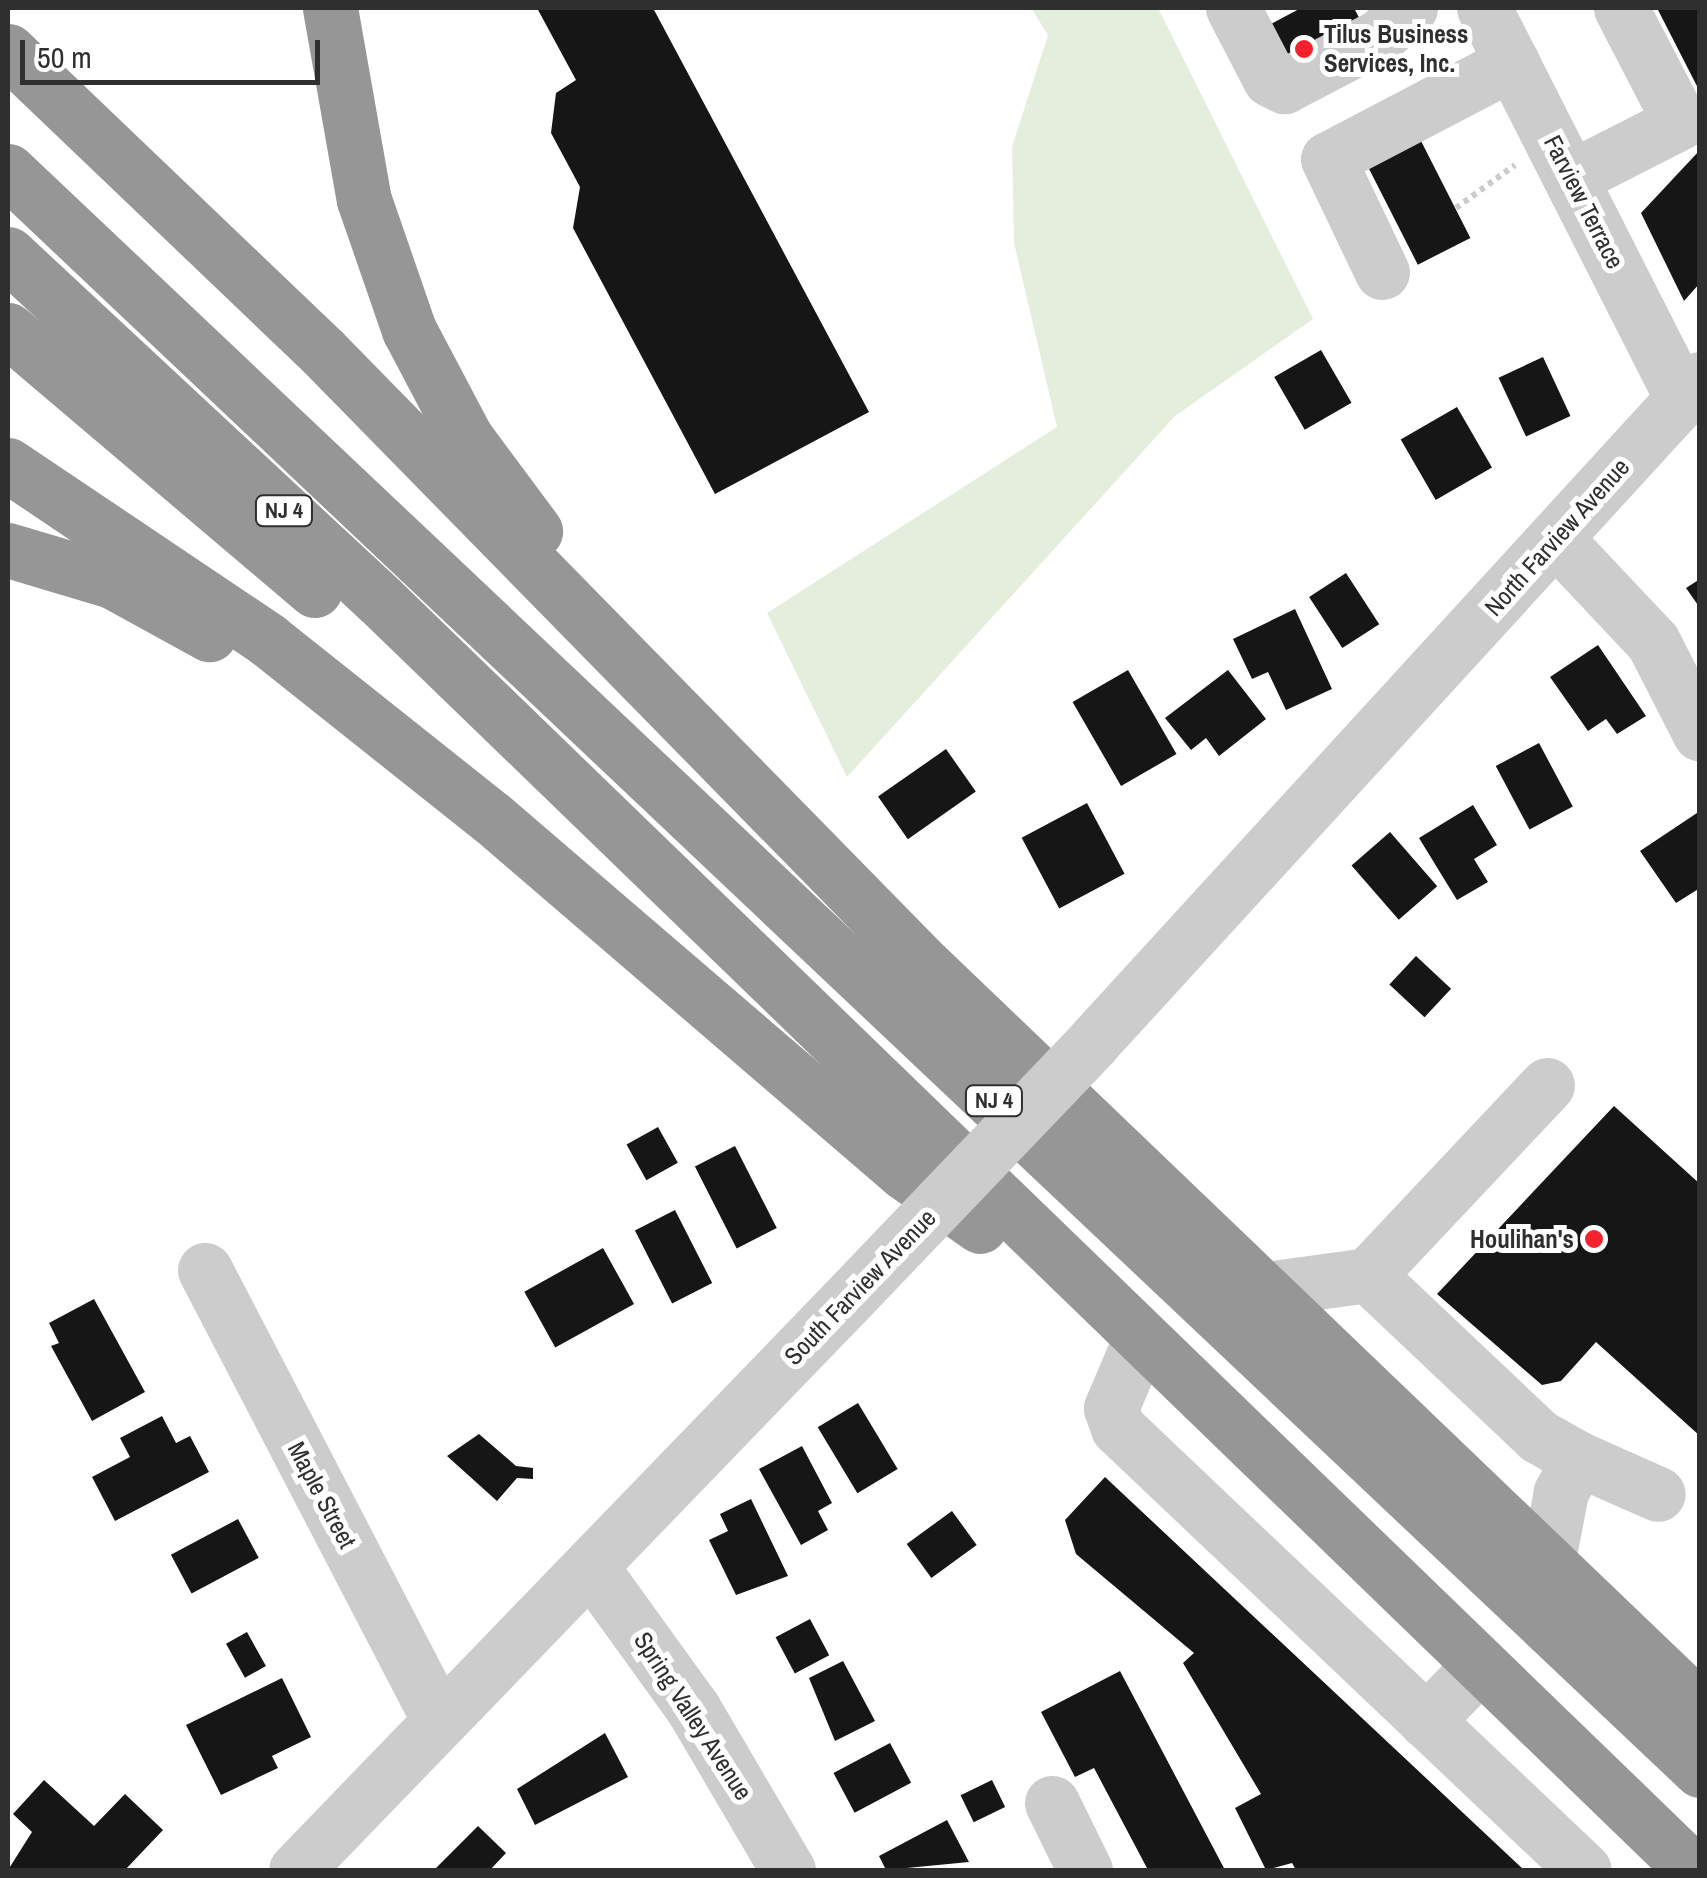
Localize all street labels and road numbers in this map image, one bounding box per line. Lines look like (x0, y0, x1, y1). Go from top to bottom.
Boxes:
street label: Farview Terrace (1538, 130, 1630, 274)
street label: North Farview Avenue (1478, 452, 1636, 622)
road number: NJ 4 (254, 494, 314, 528)
road number: NJ 4 (964, 1084, 1024, 1118)
street label: South Farview Avenue (778, 1202, 942, 1372)
street label: Maple Street (281, 1437, 363, 1553)
street label: Spring Valley Avenue (627, 1626, 759, 1806)

